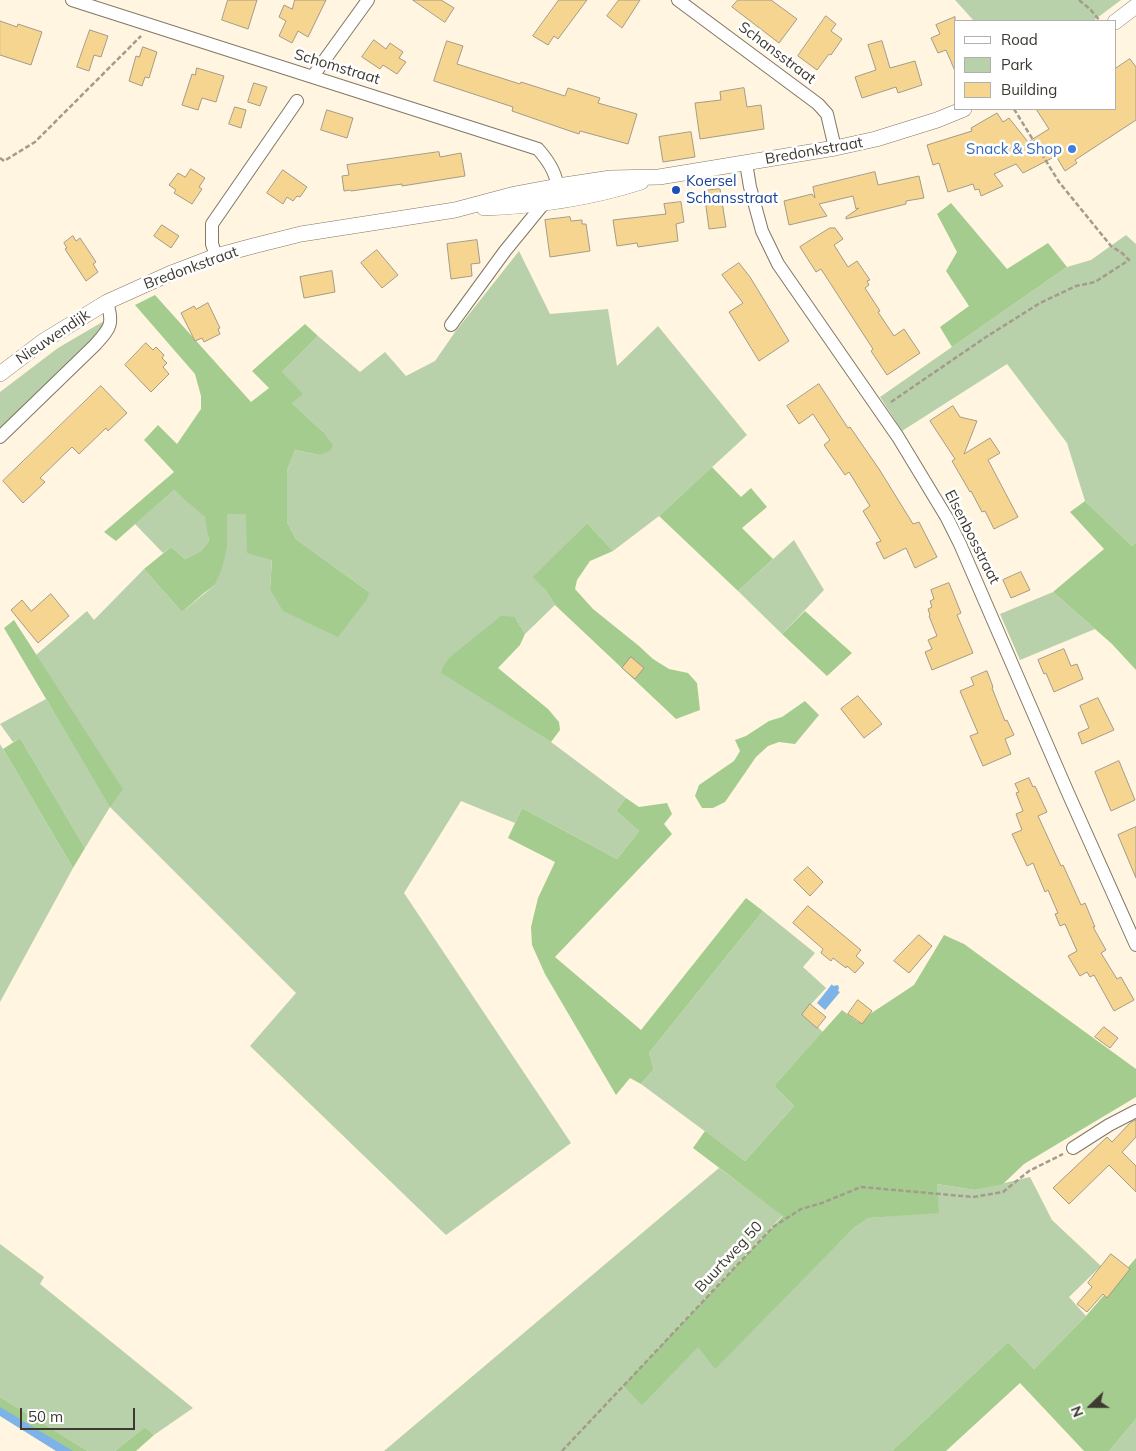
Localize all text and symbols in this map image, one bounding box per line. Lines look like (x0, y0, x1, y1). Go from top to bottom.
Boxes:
street label: Schansstraat (735, 18, 819, 88)
legend (954, 20, 1116, 110)
text: Road (1001, 30, 1038, 49)
street label: Schomstraat (292, 45, 382, 89)
text: Park (1001, 55, 1033, 74)
text: Building (1001, 80, 1057, 99)
street label: Bredonkstraat (764, 134, 864, 168)
place label: Snack & Shop (966, 140, 1062, 158)
marker: Snack & Shop (1066, 143, 1078, 155)
place label: Koersel Schansstraat (686, 172, 778, 207)
marker: Koersel Schansstraat (670, 184, 682, 196)
street label: Bredonkstraat (141, 243, 241, 293)
street label: Nieuwendijk (13, 306, 93, 368)
street label: Elsenbosstraat (941, 487, 1003, 587)
street label: Buurtweg 50 (691, 1218, 767, 1296)
north arrow (1066, 1381, 1116, 1431)
scale bar (22, 1398, 138, 1430)
text: N (1067, 1403, 1087, 1420)
text: 50 m (28, 1407, 63, 1426)

